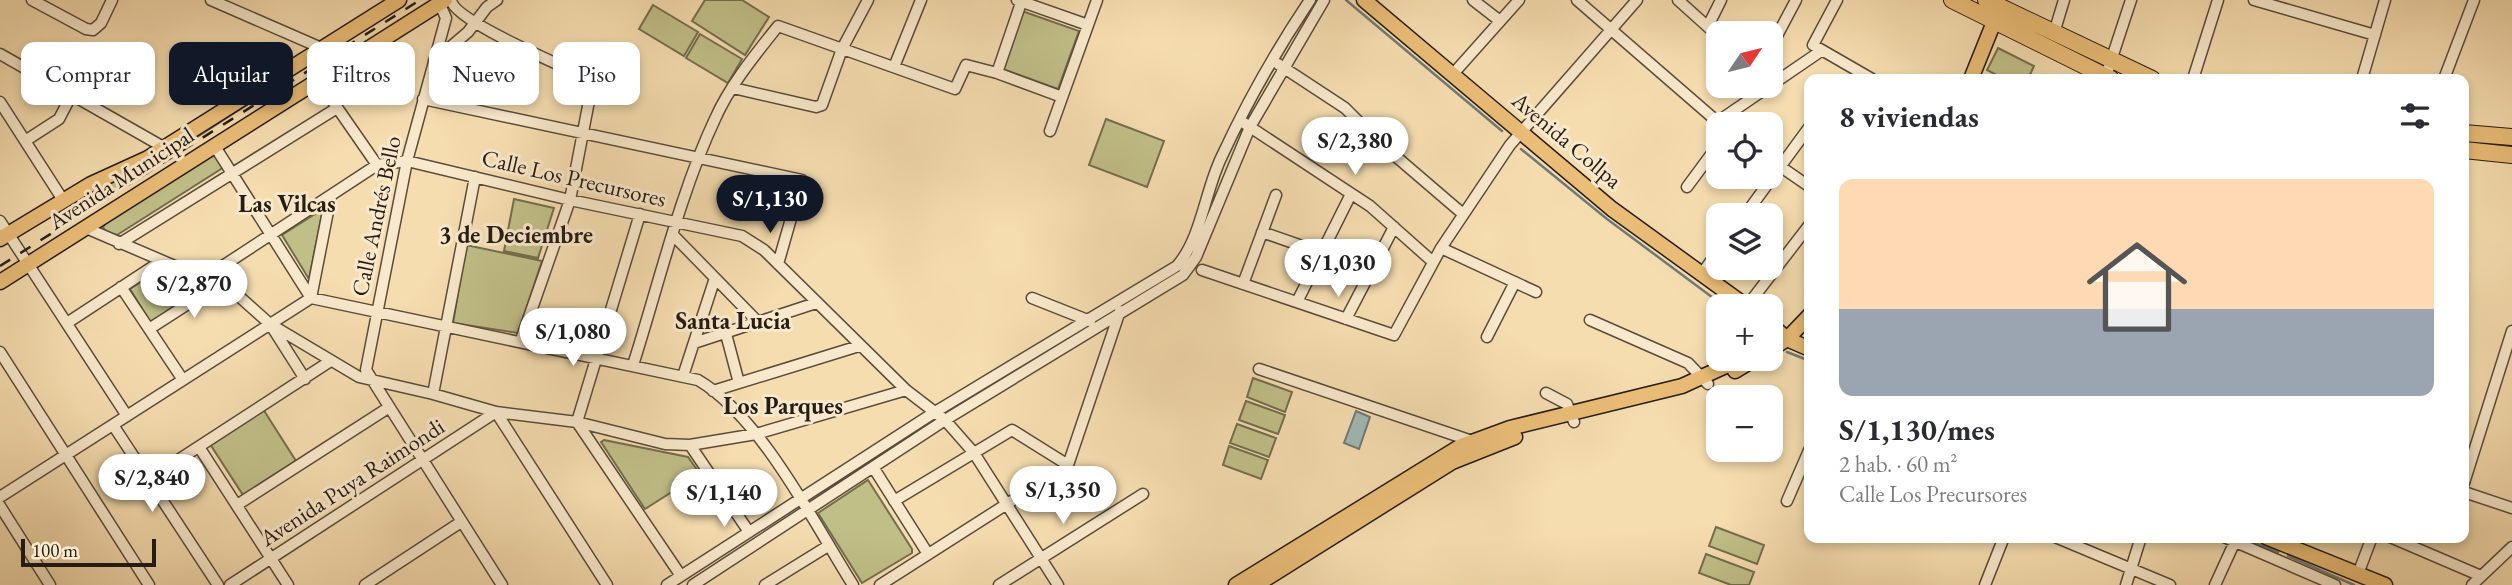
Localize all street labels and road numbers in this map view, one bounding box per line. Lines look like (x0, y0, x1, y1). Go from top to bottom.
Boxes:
street label: Avenida Collpa (1505, 84, 1629, 195)
street label: Avenida Municipal (42, 119, 200, 237)
street label: Calle Andrés Bello (344, 133, 408, 299)
street label: Calle Los Precursores (479, 142, 669, 214)
street label: Avenida Puya Raimondi (253, 411, 450, 553)

